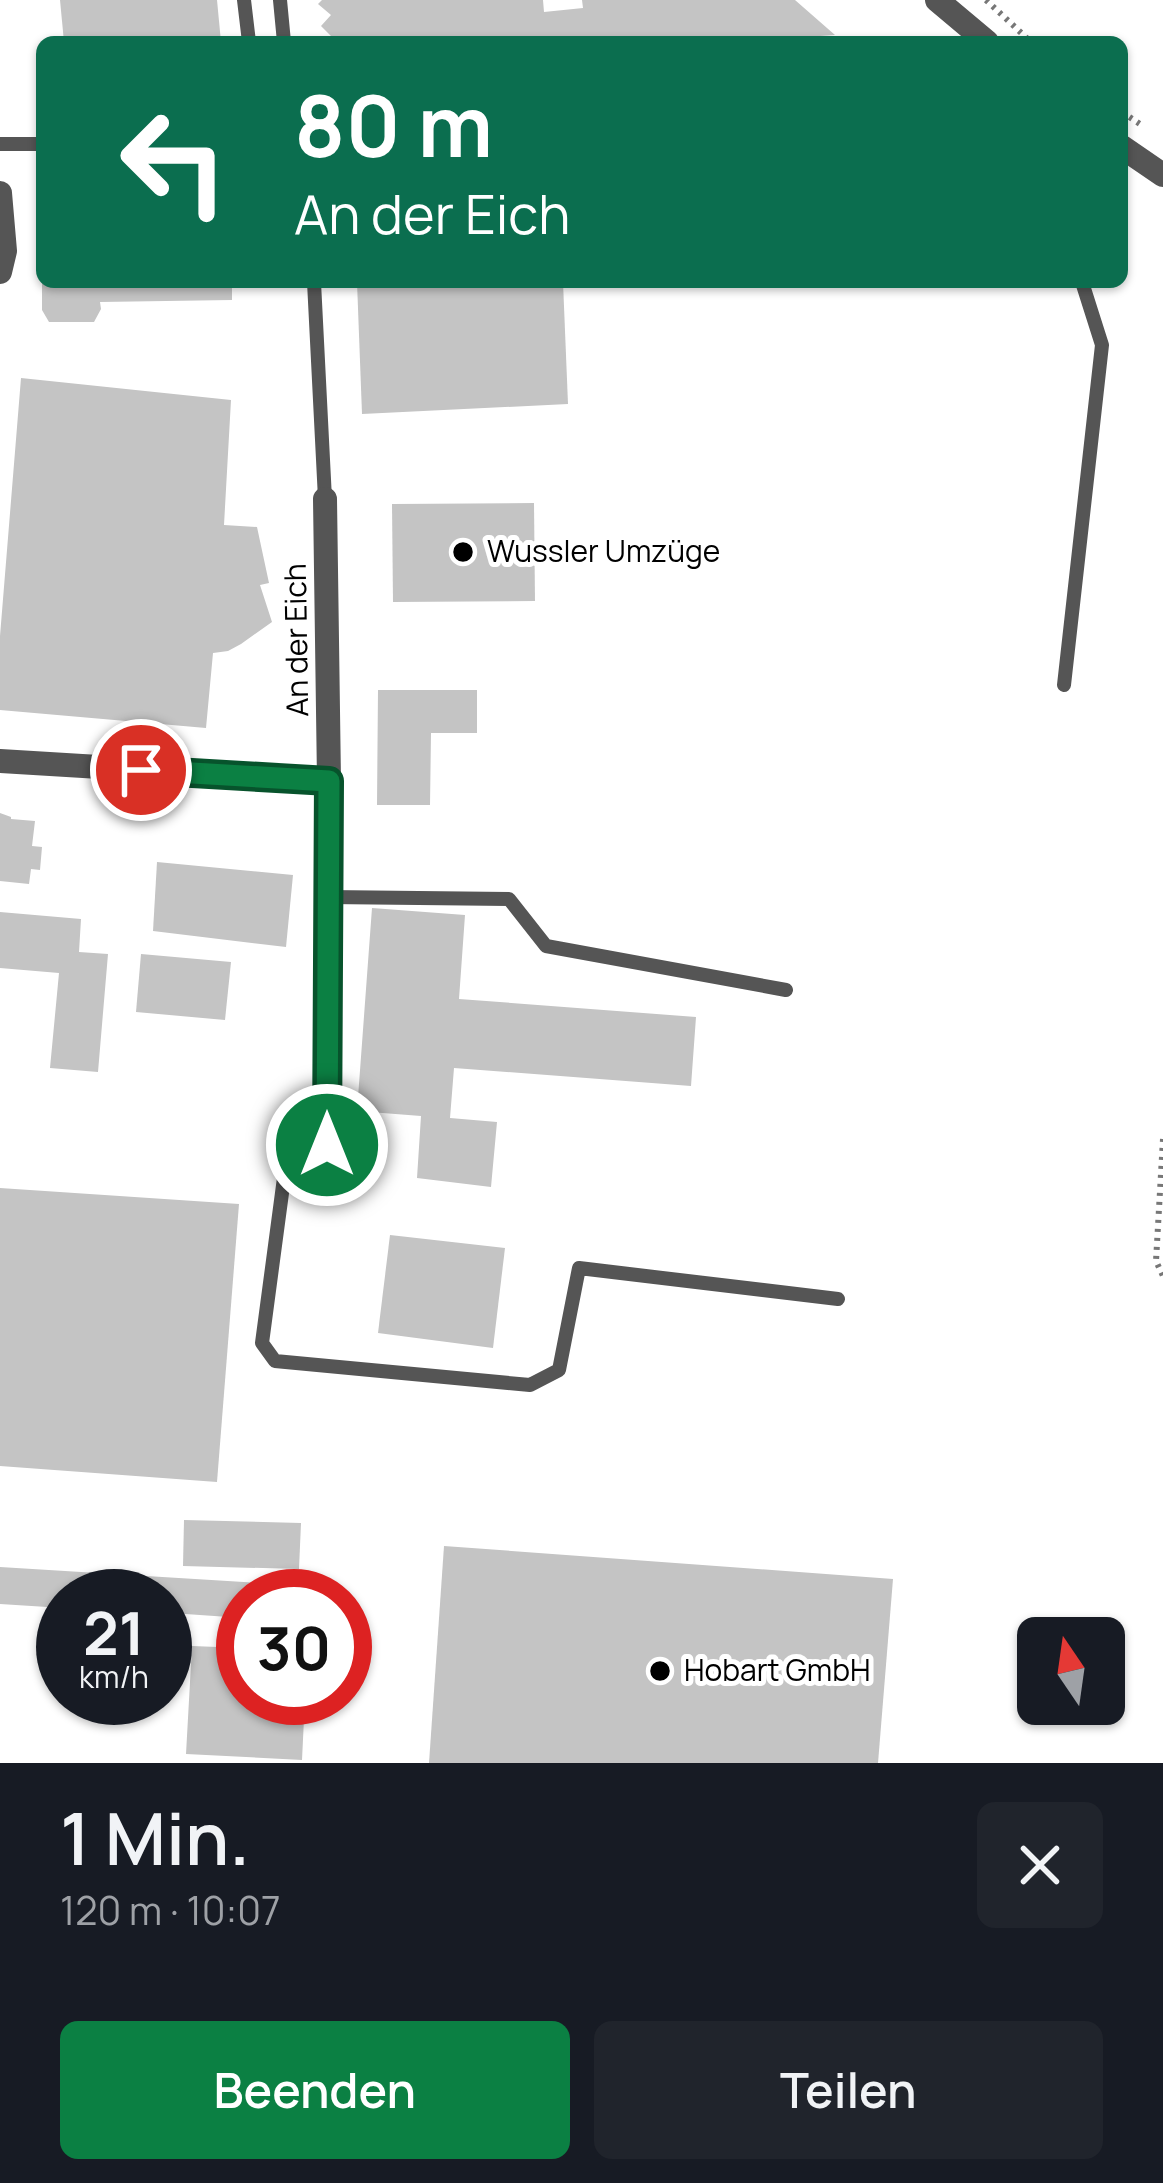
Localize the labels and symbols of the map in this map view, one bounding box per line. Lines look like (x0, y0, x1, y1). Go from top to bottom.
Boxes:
place label: Wussler Umzüge (487, 530, 720, 571)
marker: Wussler Umzüge (450, 539, 476, 565)
street label: An der Eich (274, 563, 317, 717)
pin (90, 719, 192, 821)
position arrow (264, 1082, 390, 1208)
speed limit sign: 30 (216, 1569, 372, 1725)
north arrow (1017, 1617, 1125, 1725)
place label: Hobart GmbH (684, 1649, 870, 1690)
marker: Hobart GmbH (647, 1658, 673, 1684)

